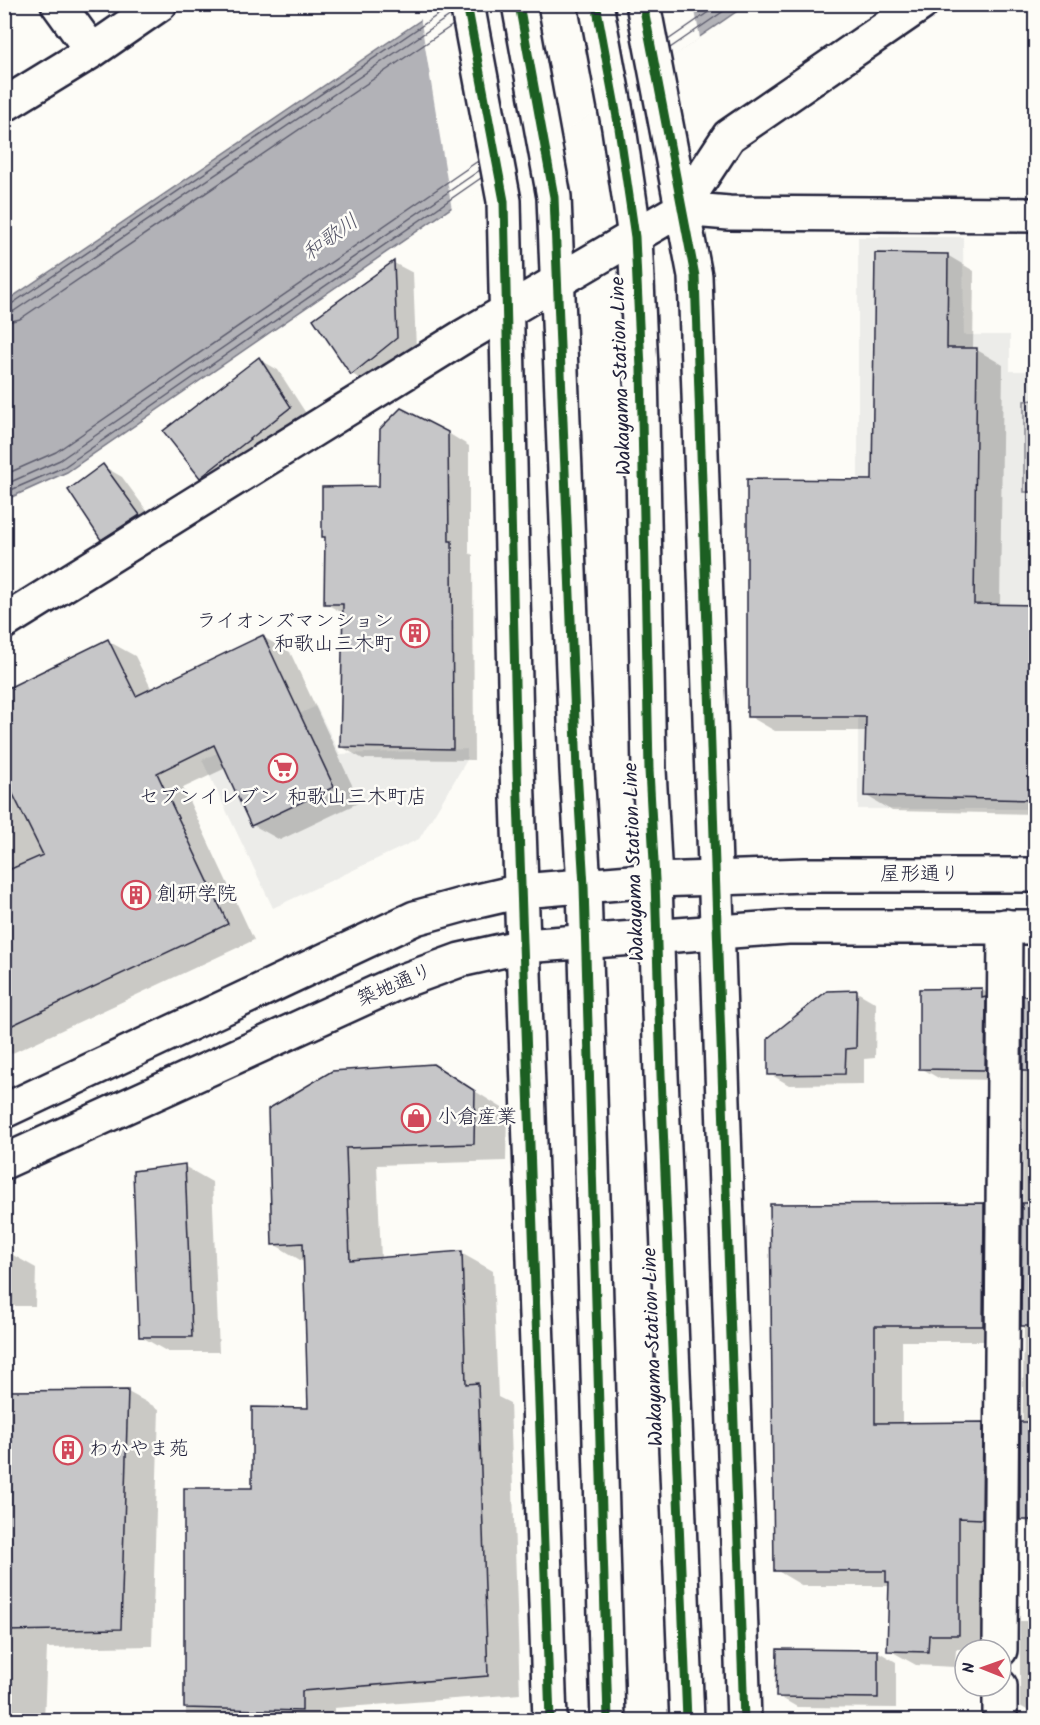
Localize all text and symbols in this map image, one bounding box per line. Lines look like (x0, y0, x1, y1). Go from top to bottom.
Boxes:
water label: 和歌川 (296, 206, 366, 270)
street label: Wakayama Station Line (603, 276, 641, 476)
place label: ライオンズマンション 和歌山三木町 (196, 606, 394, 661)
building icon: ライオンズマンション 和歌山三木町 (399, 617, 431, 649)
supermarket icon: セブンイレブン 和歌山三木町店 (267, 752, 299, 784)
street label: Wakayama Station Line (616, 762, 654, 962)
place label: セブンイレブン 和歌山三木町店 (139, 782, 427, 814)
street label: 屋形通り (880, 859, 960, 891)
building icon: 創研学院 (120, 879, 152, 911)
place label: 創研学院 (157, 879, 237, 911)
street label: 築地通り (352, 956, 438, 1016)
shop icon: 小倉産業 (400, 1102, 432, 1134)
place label: 小倉産業 (437, 1102, 517, 1134)
street label: Wakayama Station Line (635, 1247, 673, 1447)
building icon: わかやま苑 (52, 1434, 84, 1466)
place label: わかやま苑 (89, 1434, 189, 1466)
north arrow (953, 1638, 1013, 1698)
text: N (957, 1662, 982, 1673)

